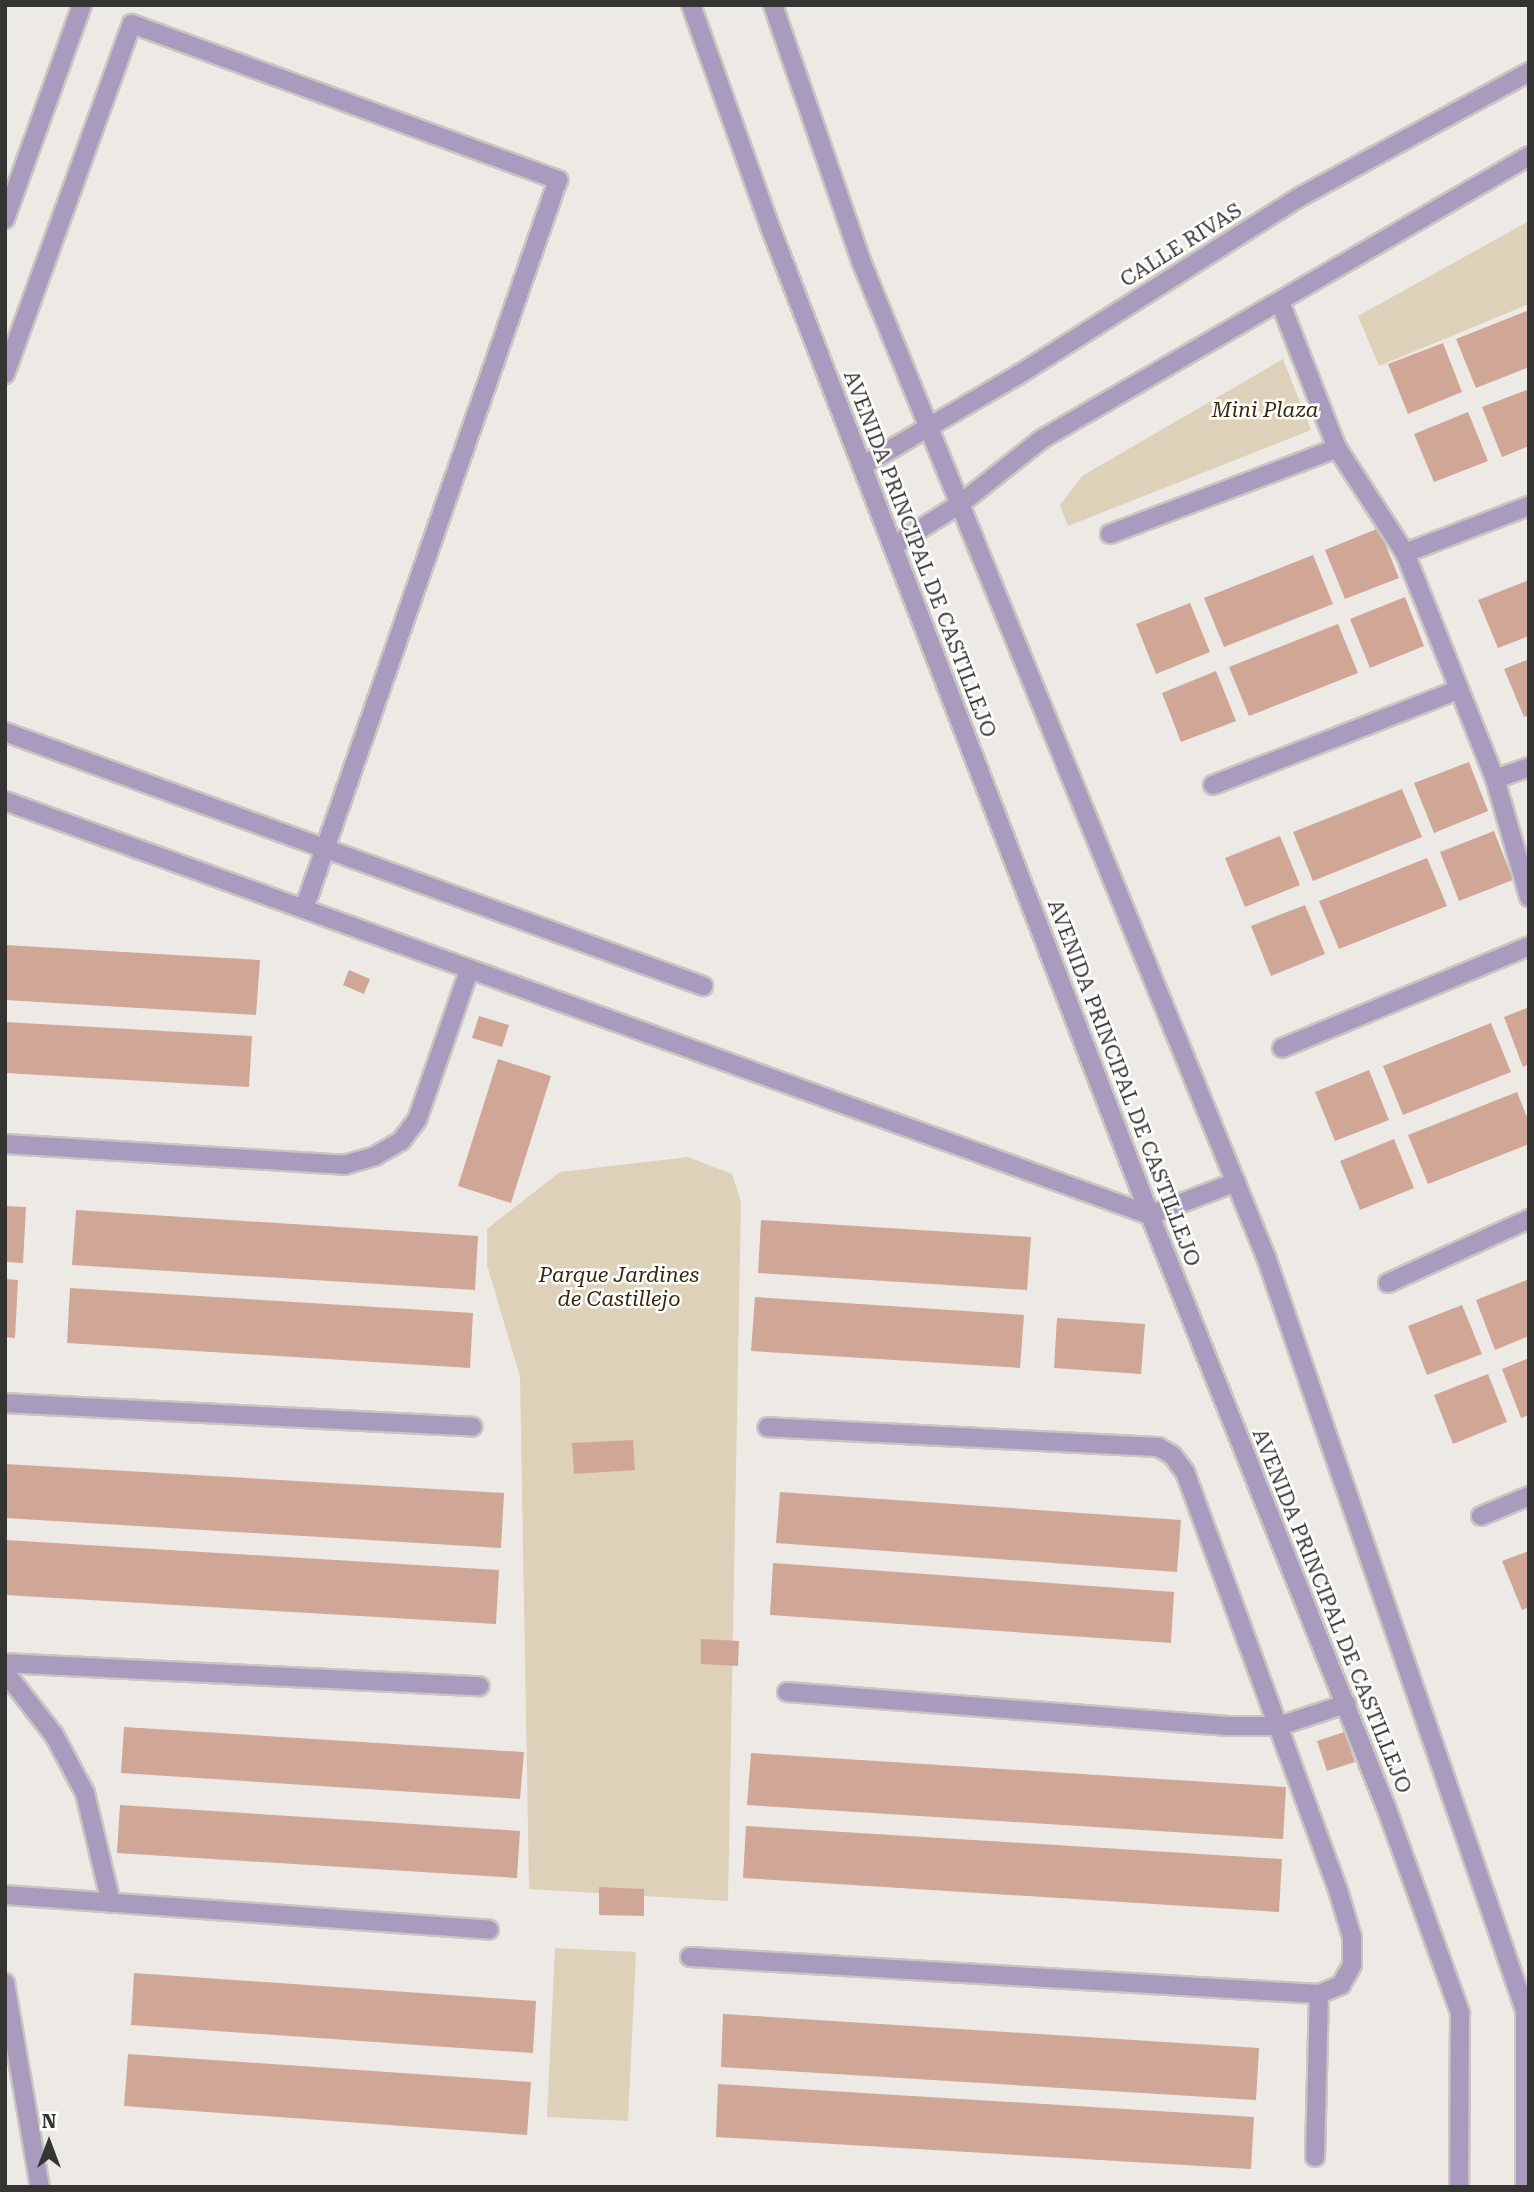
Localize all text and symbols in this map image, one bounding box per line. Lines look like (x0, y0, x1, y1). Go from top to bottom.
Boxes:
street label: CALLE RIVAS (1116, 198, 1246, 292)
street label: AVENIDA PRINCIPAL DE CASTILLEJO (838, 367, 1002, 741)
park label: Mini Plaza (1212, 397, 1318, 423)
street label: AVENIDA PRINCIPAL DE CASTILLEJO (1042, 896, 1206, 1270)
park label: Parque Jardines de Castillejo (539, 1262, 699, 1312)
street label: AVENIDA PRINCIPAL DE CASTILLEJO (1247, 1425, 1417, 1797)
north arrow (14, 2108, 84, 2178)
text: N (42, 2110, 56, 2133)

